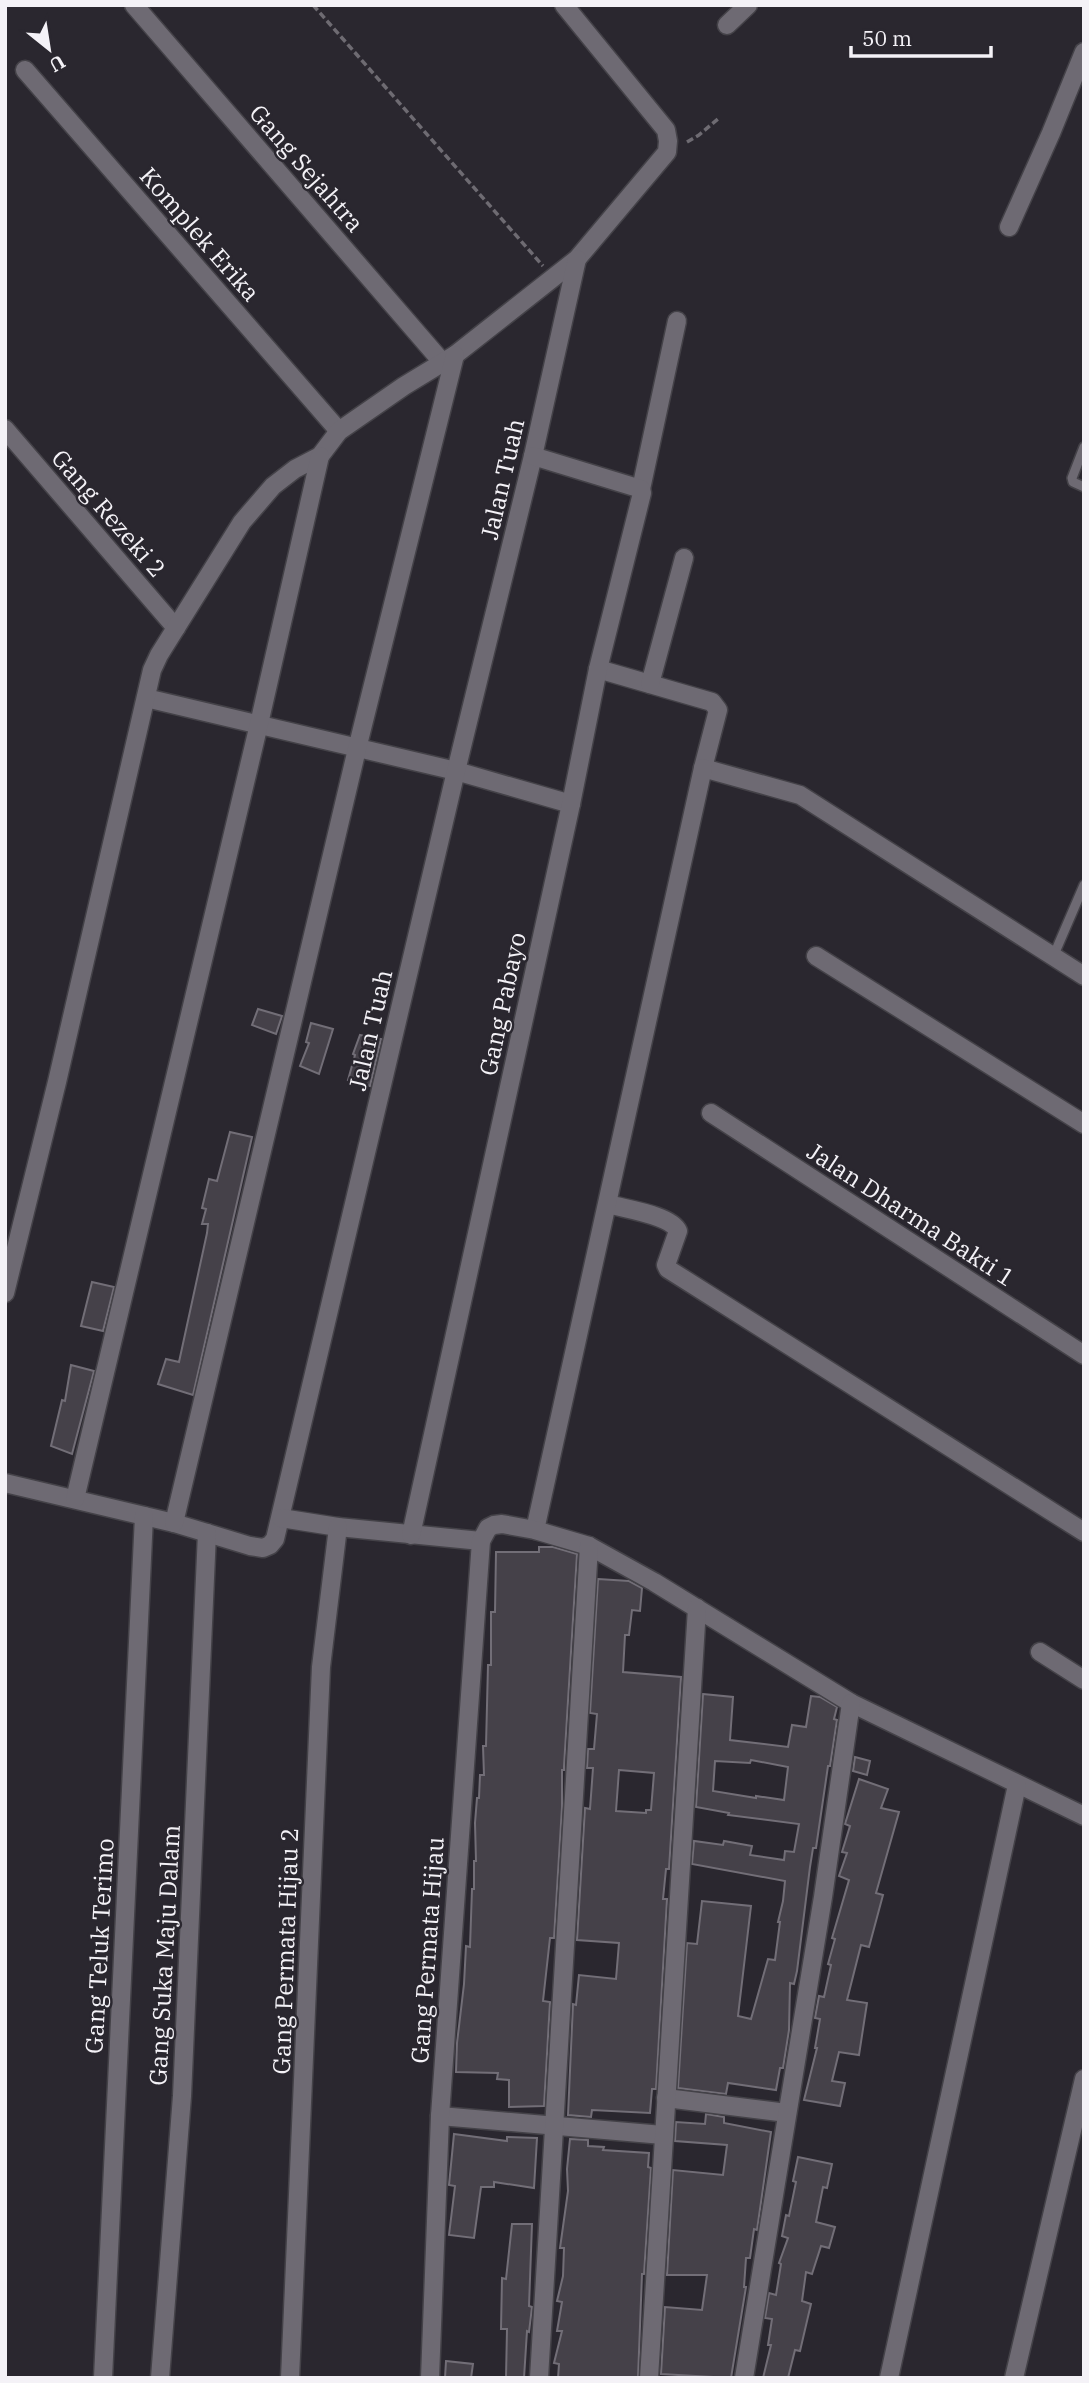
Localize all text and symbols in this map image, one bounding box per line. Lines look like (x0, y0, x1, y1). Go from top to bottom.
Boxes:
north arrow (14, 14, 84, 84)
scale bar (851, 14, 991, 58)
text: 50 m (862, 24, 912, 52)
text: U (45, 50, 70, 78)
street label: Gang Sejahtra (243, 97, 371, 239)
street label: Komplek Erika (133, 160, 267, 308)
street label: Jalan Tuah (473, 415, 531, 543)
street label: Gang Rezeki 2 (45, 442, 173, 584)
street label: Gang Pabayo (471, 929, 533, 1079)
street label: Jalan Tuah (341, 966, 399, 1094)
street label: Jalan Dharma Bakti 1 (801, 1135, 1021, 1293)
street label: Gang Suka Maju Dalam (141, 1824, 187, 2086)
street label: Gang Permata Hijau 2 (265, 1827, 305, 2075)
street label: Gang Permata Hijau (403, 1835, 451, 2064)
street label: Gang Teluk Terimo (77, 1837, 121, 2055)

